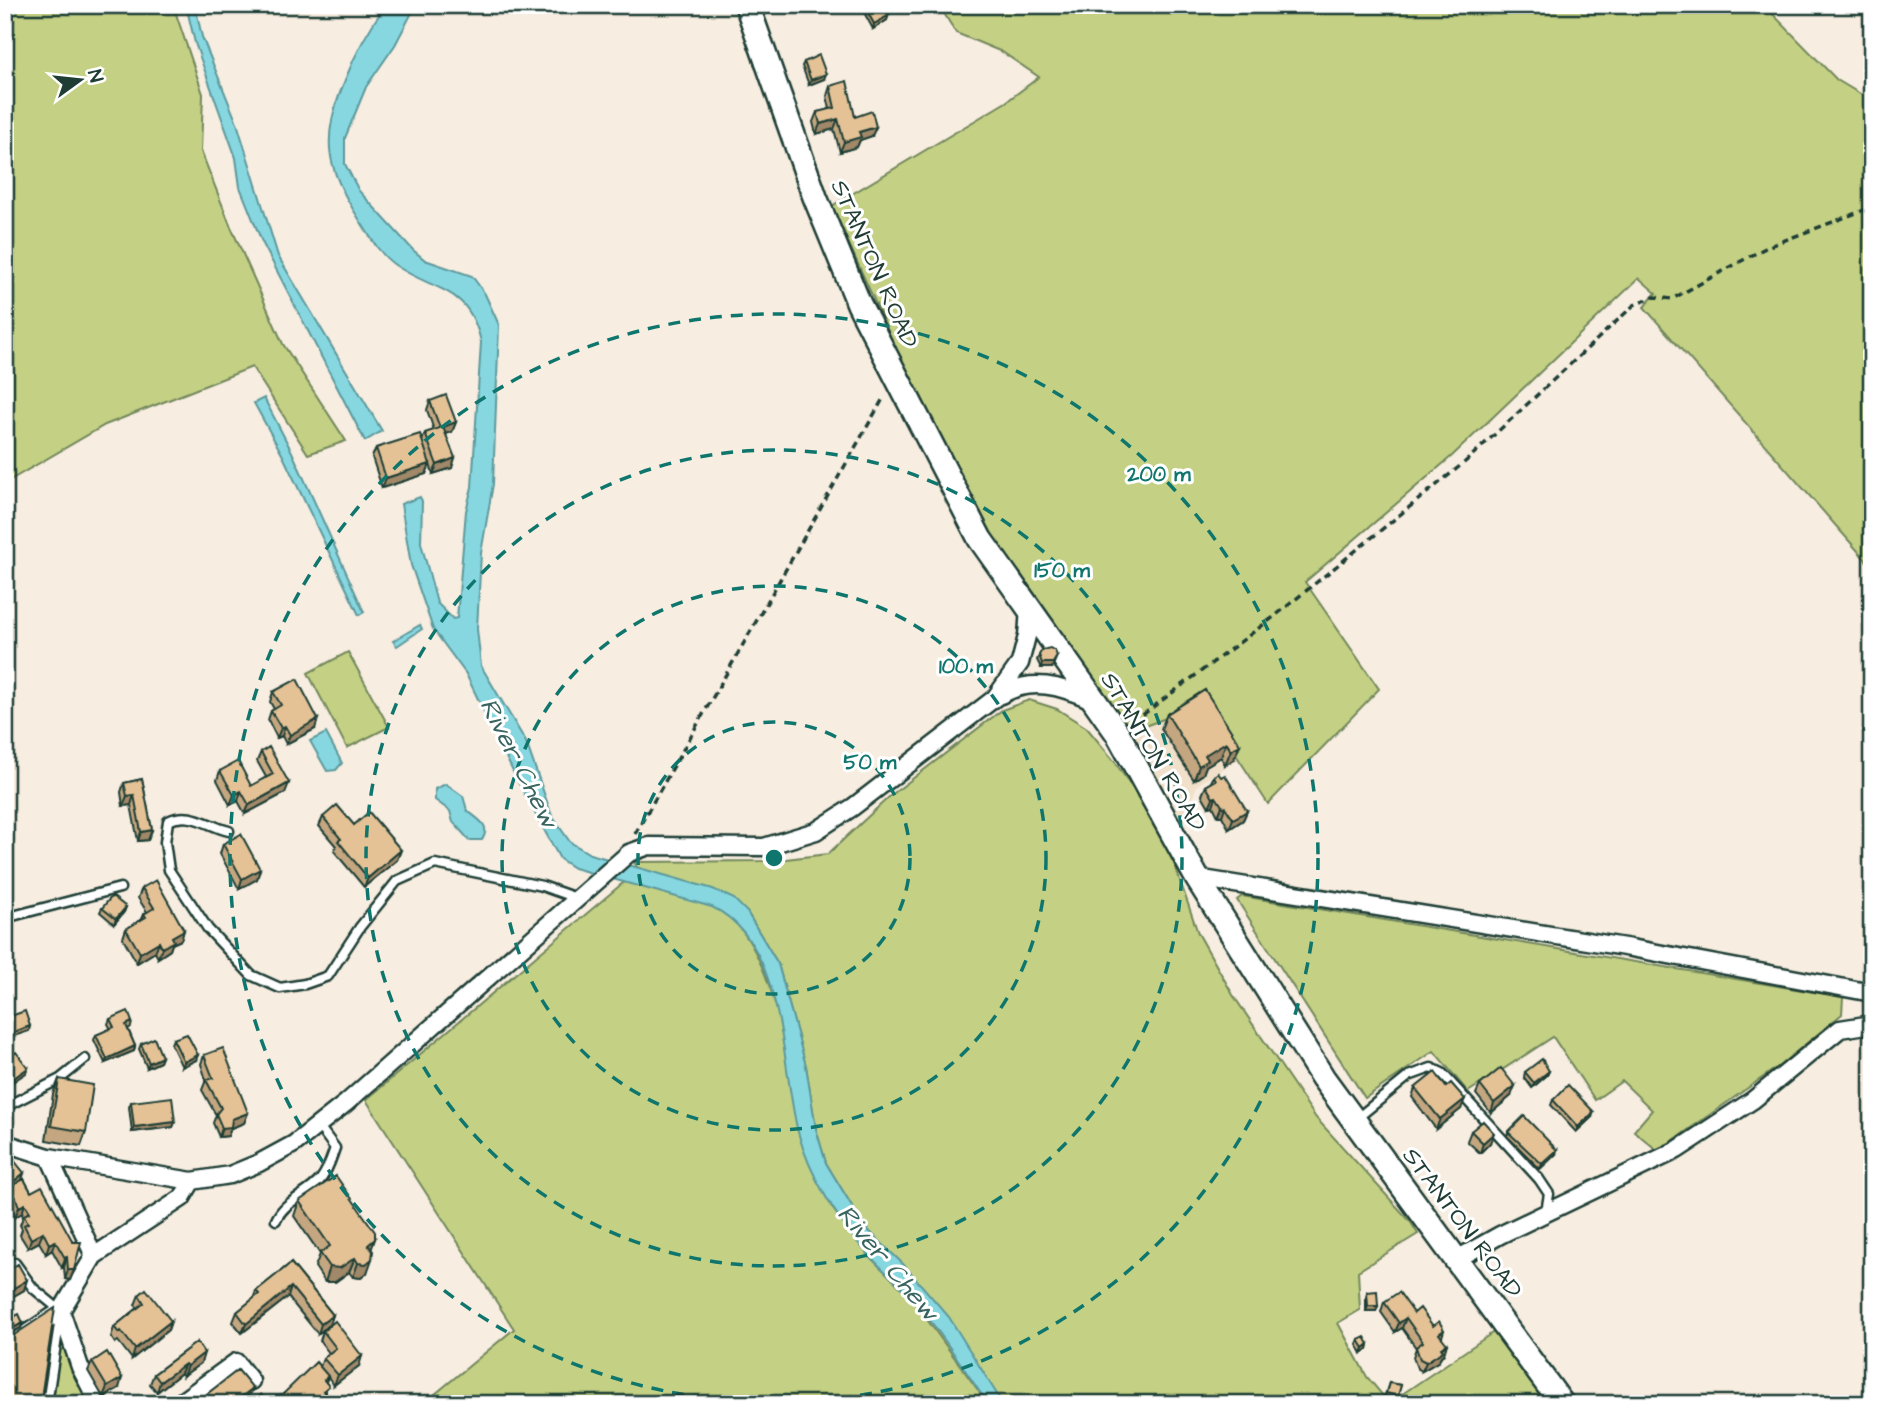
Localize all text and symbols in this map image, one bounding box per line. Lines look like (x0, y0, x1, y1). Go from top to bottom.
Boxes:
north arrow (46, 46, 116, 116)
text: N (80, 67, 110, 85)
street label: STANTON ROAD (822, 175, 926, 353)
text: 200 m (1126, 460, 1191, 489)
text: 150 m (1034, 556, 1090, 585)
text: 100 m (939, 652, 994, 681)
street label: STANTON ROAD (1092, 666, 1214, 838)
water label: River Chew (471, 692, 568, 836)
text: 50 m (844, 748, 897, 777)
centre of rings (762, 846, 786, 870)
street label: STANTON ROAD (1394, 1141, 1530, 1305)
water label: River Chew (829, 1197, 948, 1330)

